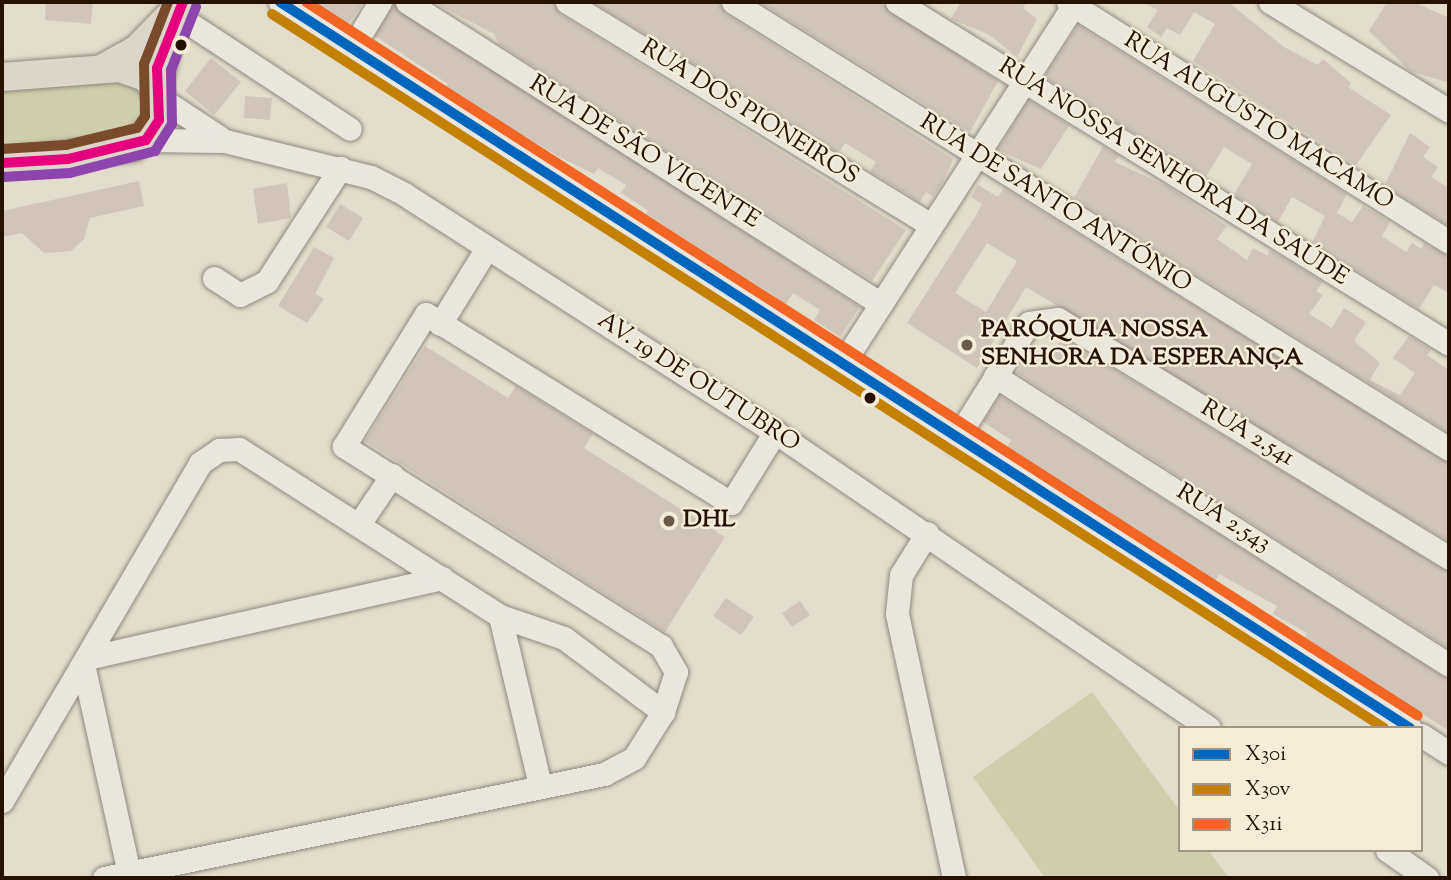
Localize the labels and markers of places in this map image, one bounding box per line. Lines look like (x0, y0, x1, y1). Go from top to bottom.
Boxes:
unlabelled marker (174, 38, 188, 52)
place label: PARÓQUIA NOSSA SENHORA DA ESPERANÇA (981, 317, 1303, 373)
marker: PARÓQUIA NOSSA SENHORA DA ESPERANÇA (959, 337, 975, 353)
unlabelled marker (863, 391, 877, 405)
place label: DHL (683, 507, 735, 535)
marker: DHL (661, 513, 677, 529)

